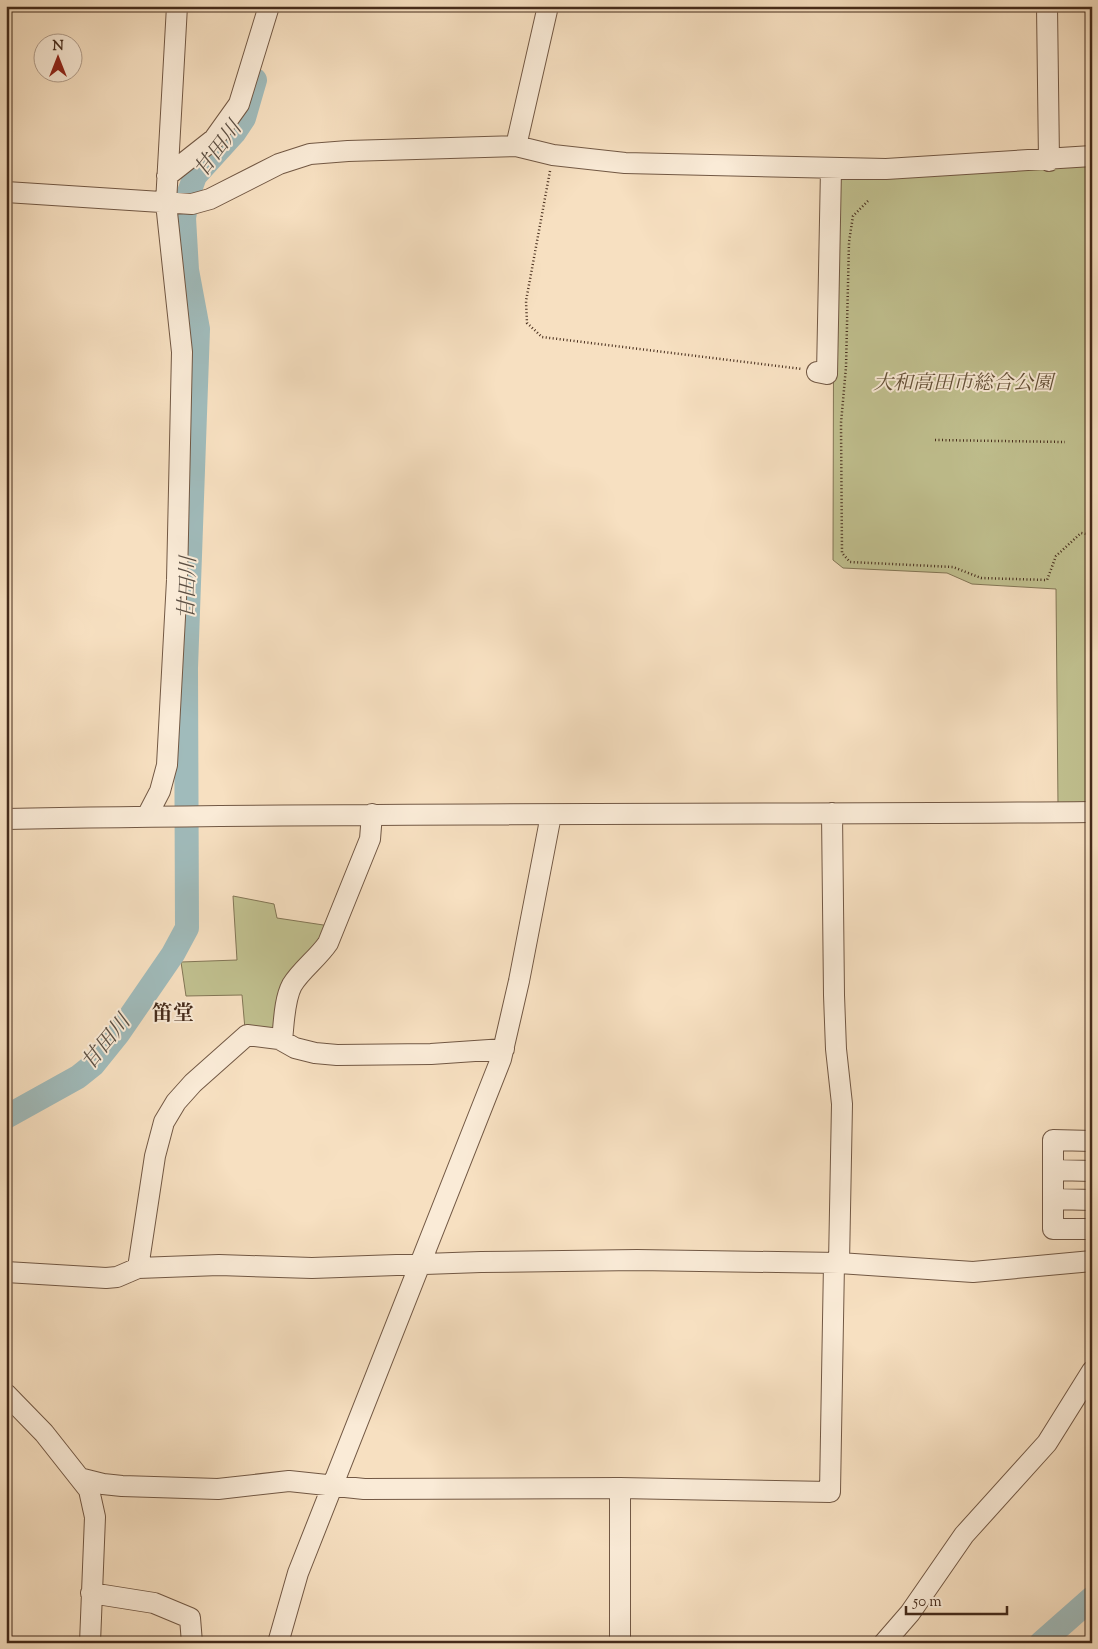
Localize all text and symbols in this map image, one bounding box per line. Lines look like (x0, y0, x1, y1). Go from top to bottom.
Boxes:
north arrow (32, 32, 82, 82)
text: N (52, 37, 64, 57)
water label: 甘田川 (188, 114, 251, 184)
park label: 大和高田市総合公園 (873, 370, 1056, 399)
water label: 甘田川 (173, 554, 205, 620)
district label: 笛堂 (152, 1000, 194, 1030)
water label: 甘田川 (76, 1008, 140, 1077)
scale bar (906, 1584, 1007, 1616)
text: 50 m (912, 1592, 942, 1613)

